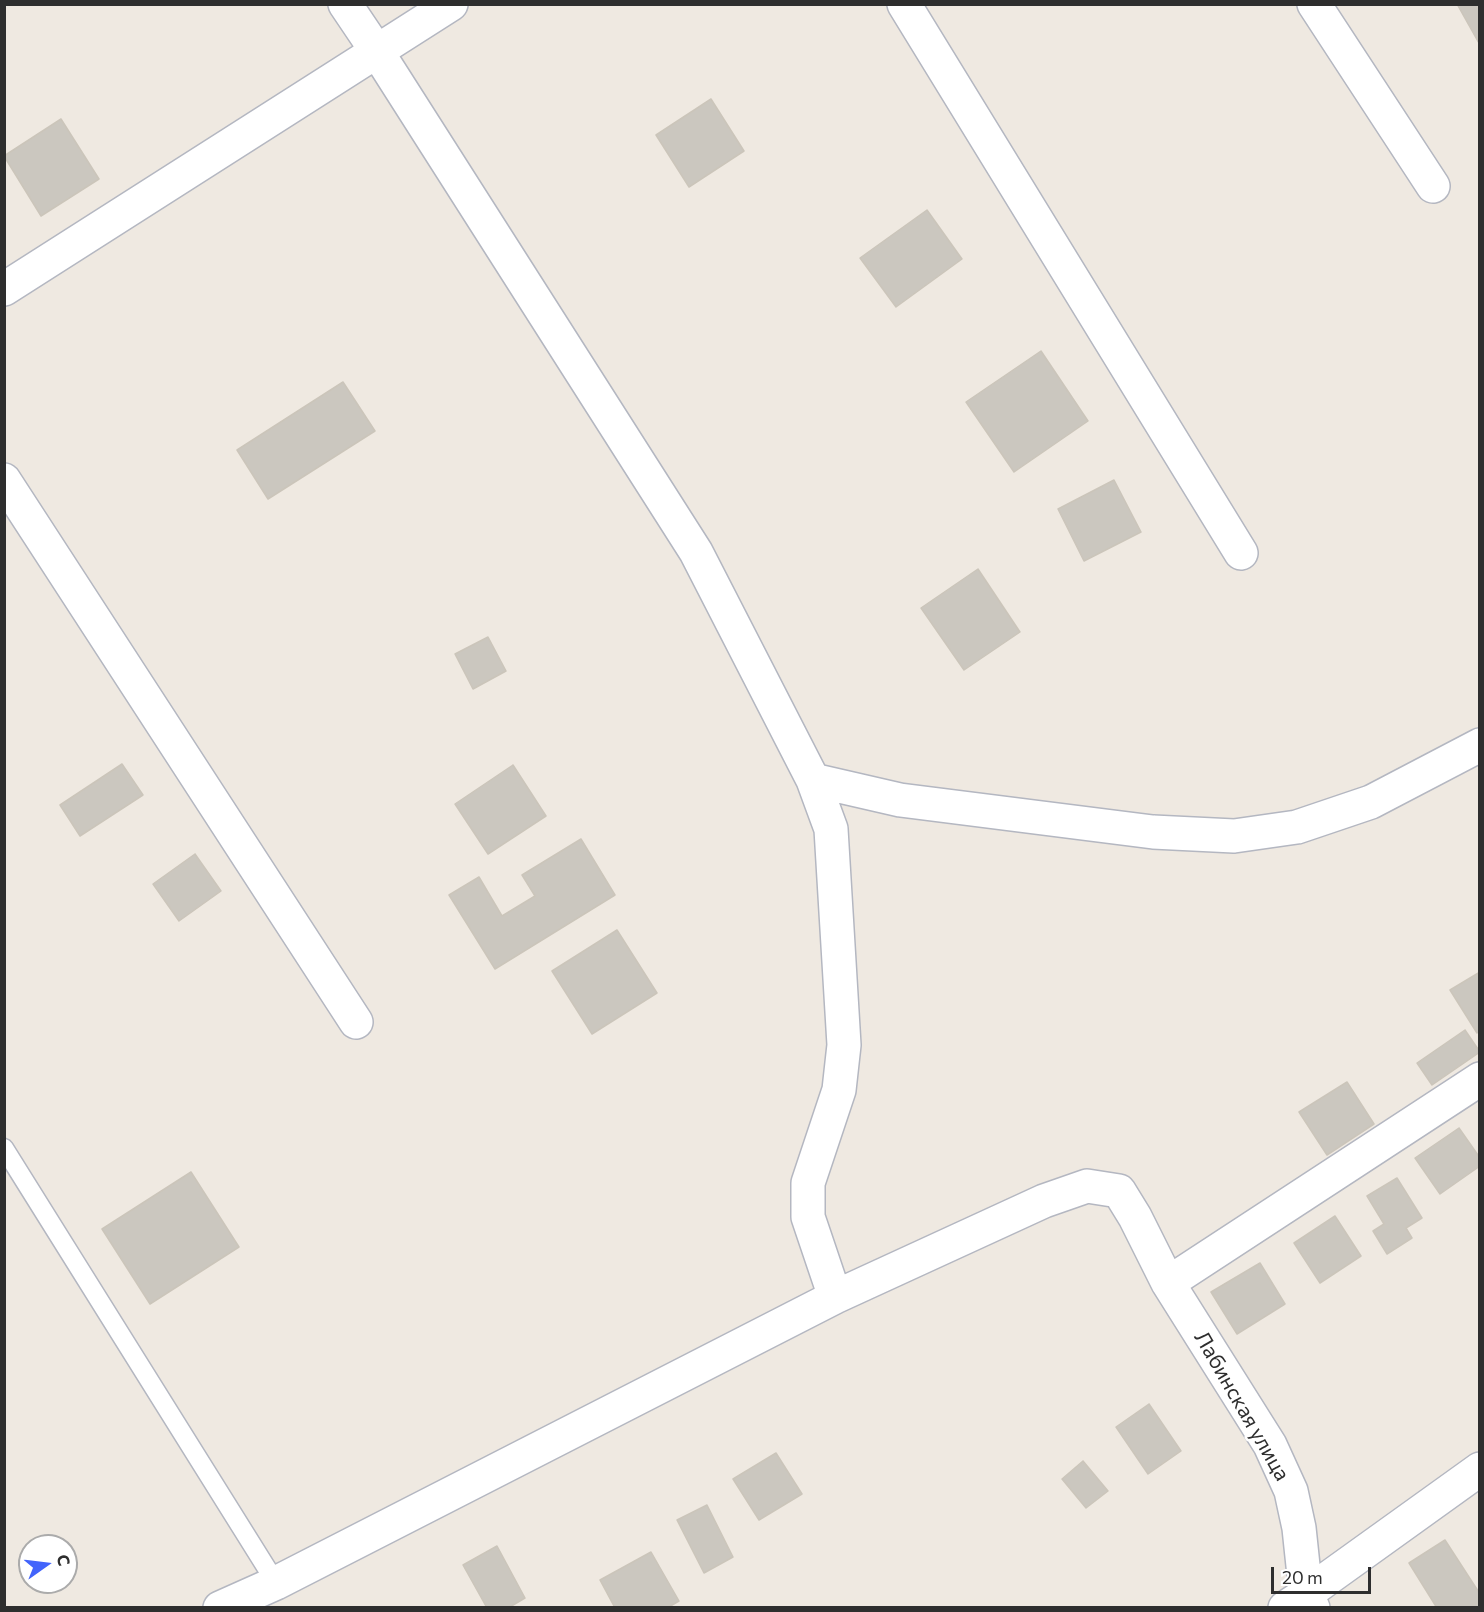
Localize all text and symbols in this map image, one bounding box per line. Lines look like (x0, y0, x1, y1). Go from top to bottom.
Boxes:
street label: Лабинская улица (1189, 1327, 1295, 1485)
north arrow (18, 1534, 78, 1594)
text: С (53, 1552, 75, 1568)
scale bar (1274, 1555, 1374, 1593)
text: 20 m (1282, 1566, 1323, 1588)

